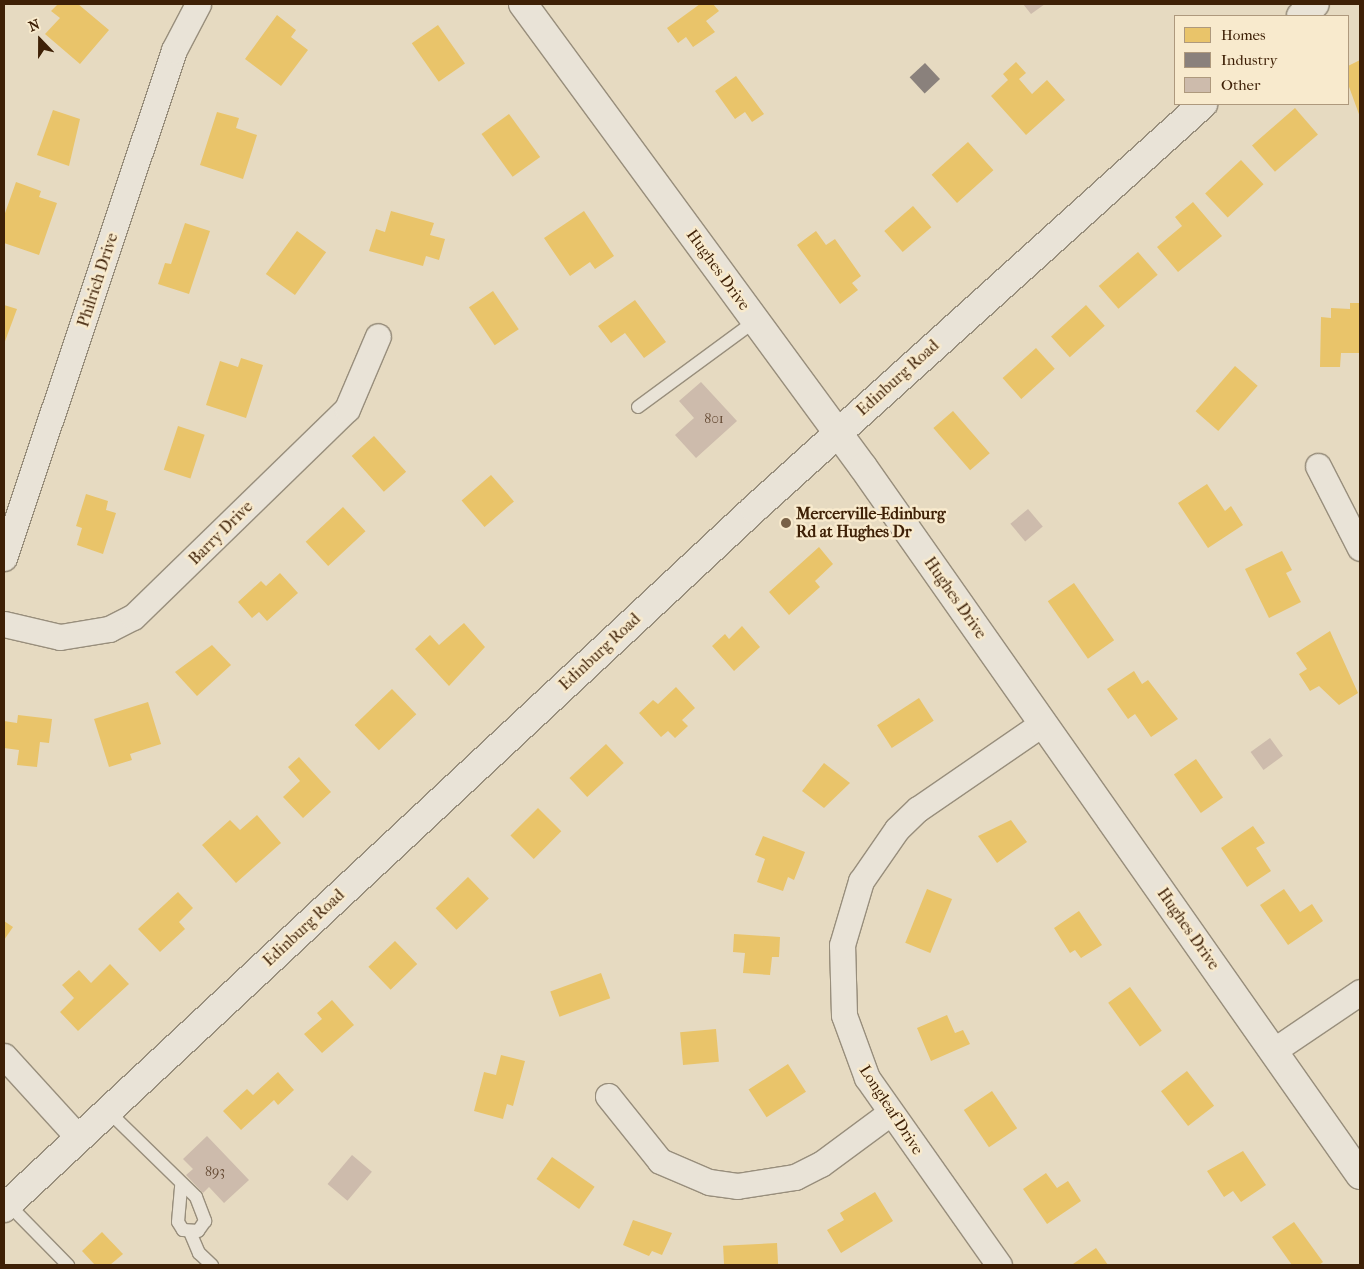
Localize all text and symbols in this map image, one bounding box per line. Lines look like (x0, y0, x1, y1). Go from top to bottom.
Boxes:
north arrow (15, 15, 65, 65)
legend (1174, 15, 1349, 105)
text: N (26, 16, 42, 35)
text: Homes (1221, 26, 1266, 44)
text: Industry (1221, 51, 1277, 69)
text: Other (1221, 76, 1260, 94)
street label: Hughes Drive (682, 226, 754, 314)
street label: Philrich Drive (74, 231, 122, 329)
street label: Edinburg Road (853, 336, 943, 420)
house number: 801 (704, 411, 724, 427)
street label: Barry Drive (185, 497, 257, 569)
place label: Mercerville-Edinburg Rd at Hughes Dr (796, 504, 945, 542)
marker: Mercerville-Edinburg Rd at Hughes Dr (780, 517, 792, 529)
street label: Hughes Drive (920, 553, 990, 643)
street label: Edinburg Road (555, 609, 645, 695)
street label: Hughes Drive (1153, 884, 1223, 974)
street label: Edinburg Road (259, 885, 349, 971)
street label: Longleaf Drive (855, 1062, 927, 1158)
house number: 893 (205, 1164, 225, 1180)

